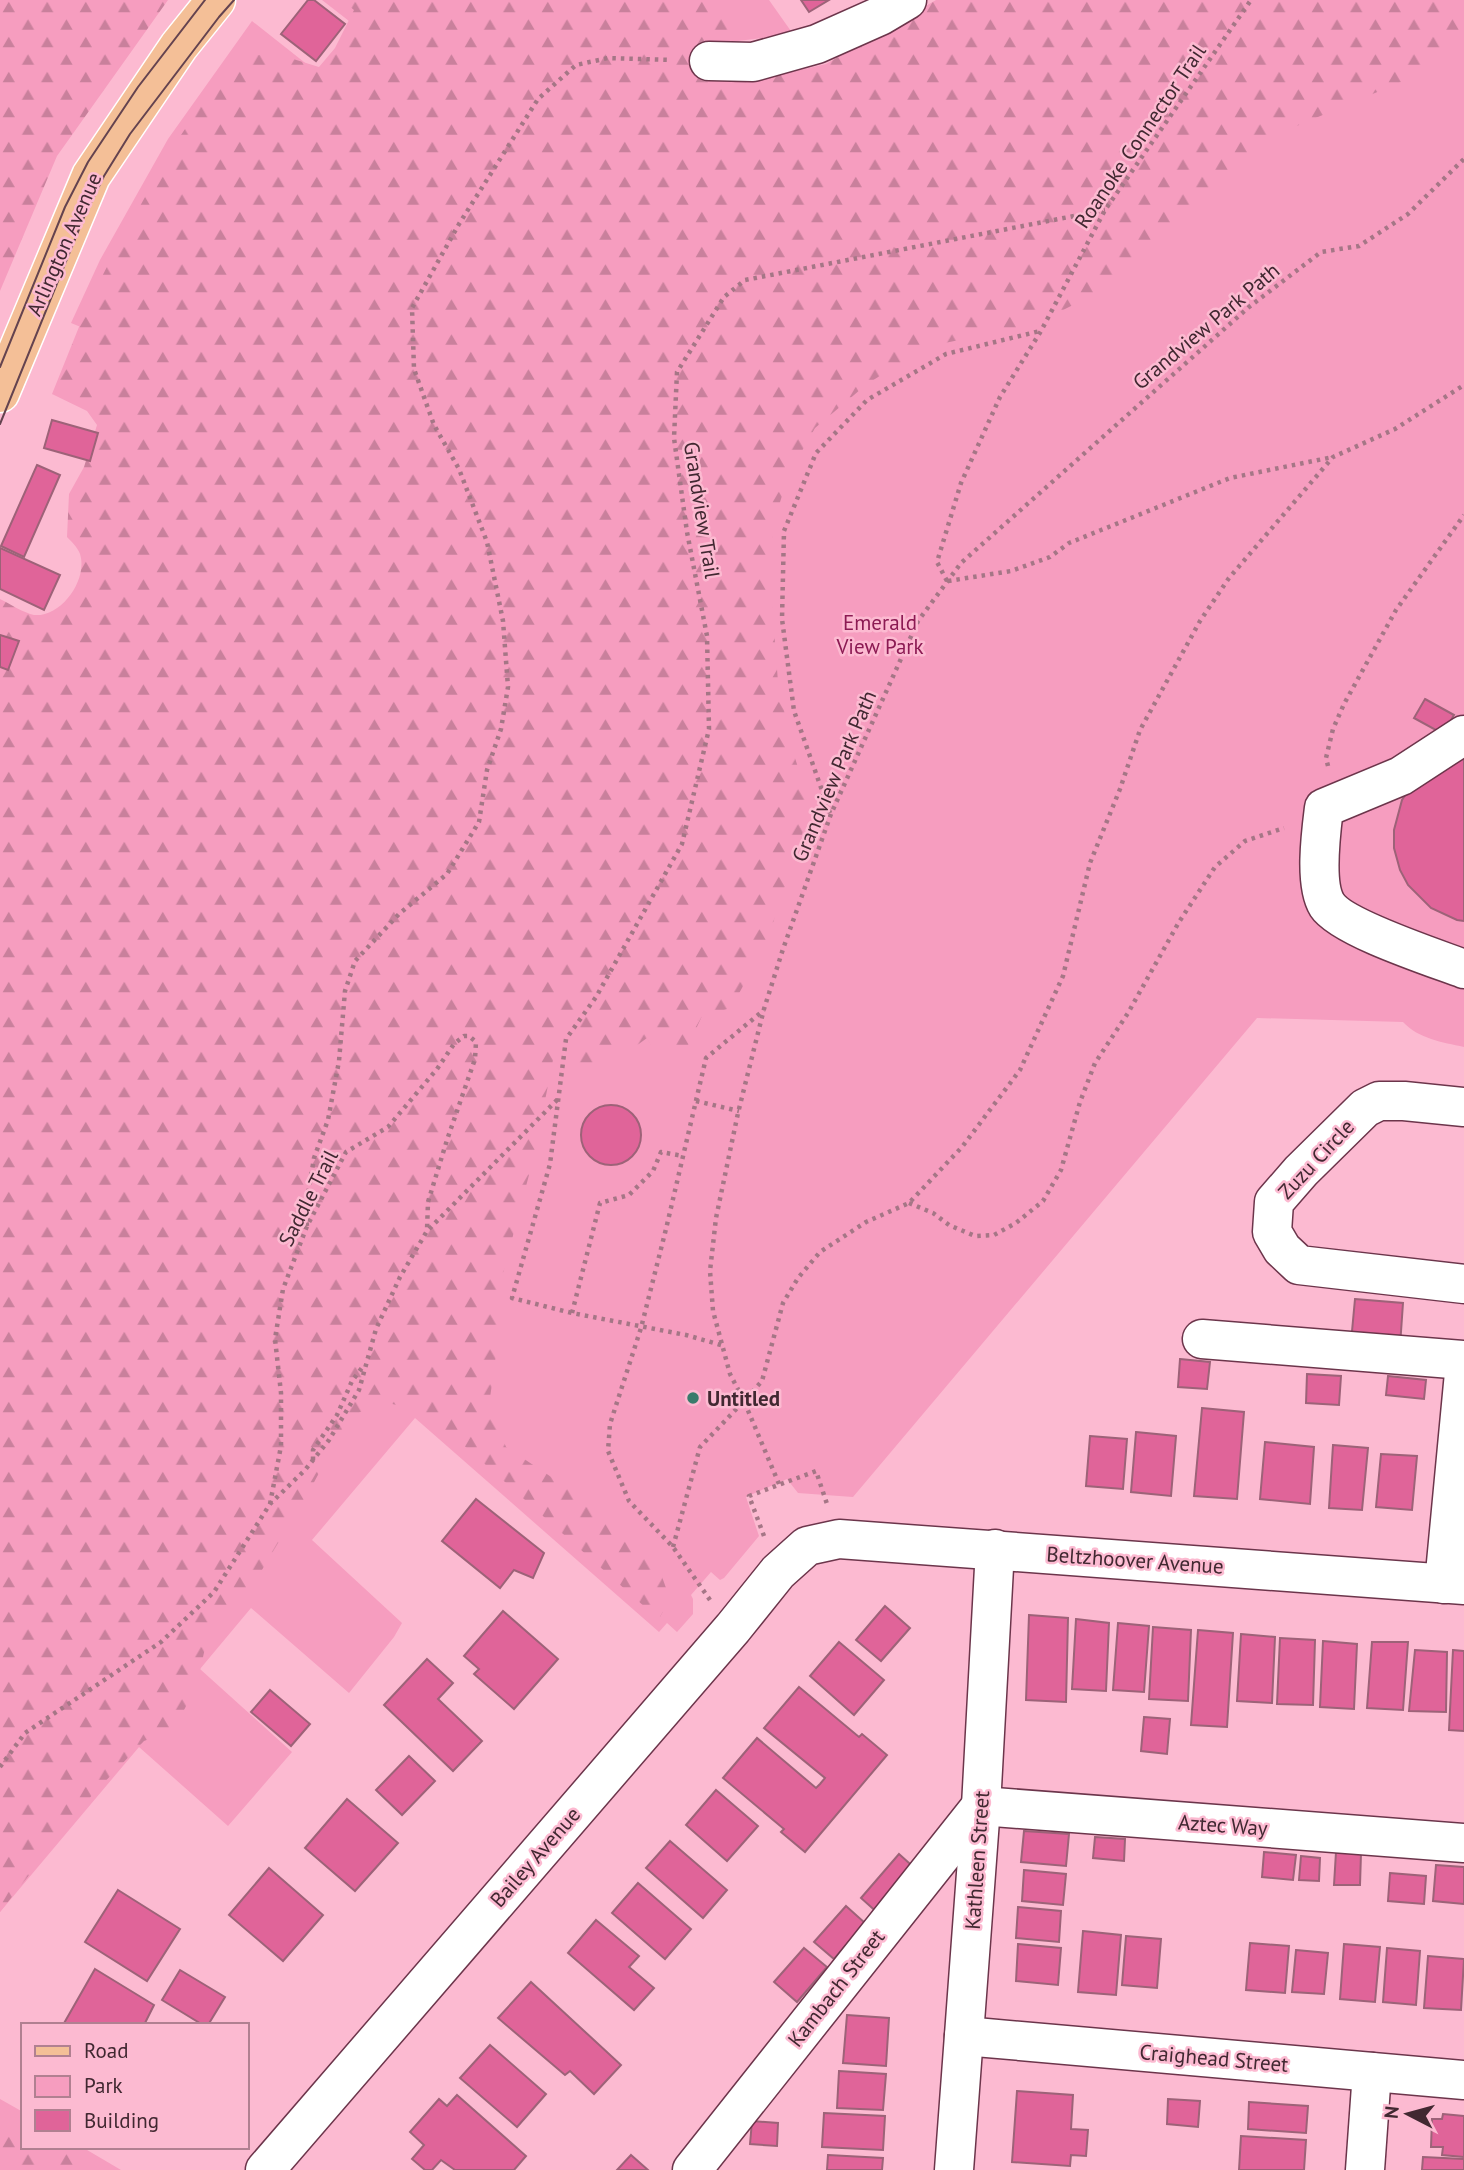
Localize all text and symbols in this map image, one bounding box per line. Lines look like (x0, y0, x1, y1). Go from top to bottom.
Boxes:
street label: Roanoke Connector Trail (1068, 39, 1212, 233)
street label: Arlington Avenue (20, 168, 108, 320)
street label: Grandview Park Path (1127, 257, 1285, 395)
street label: Grandview Trail (678, 440, 726, 580)
park label: Emerald View Park (835, 609, 924, 660)
street label: Grandview Park Path (786, 686, 882, 866)
street label: Zuzu Circle (1272, 1113, 1360, 1205)
street label: Saddle Trail (272, 1145, 344, 1251)
place label: Untitled (707, 1385, 780, 1412)
marker: Untitled (685, 1390, 701, 1406)
street label: Beltzhoover Avenue (1046, 1540, 1224, 1580)
street label: Kathleen Street (959, 1790, 995, 1930)
street label: Bailey Avenue (484, 1801, 586, 1913)
street label: Aztec Way (1177, 1808, 1269, 1842)
street label: Kambach Street (782, 1924, 890, 2052)
legend (21, 2023, 248, 2149)
text: Road (84, 2037, 128, 2064)
street label: Craighead Street (1138, 2038, 1290, 2078)
text: Park (84, 2072, 123, 2099)
north arrow (1373, 2079, 1443, 2149)
text: N (1379, 2105, 1404, 2120)
text: Building (84, 2107, 159, 2134)

